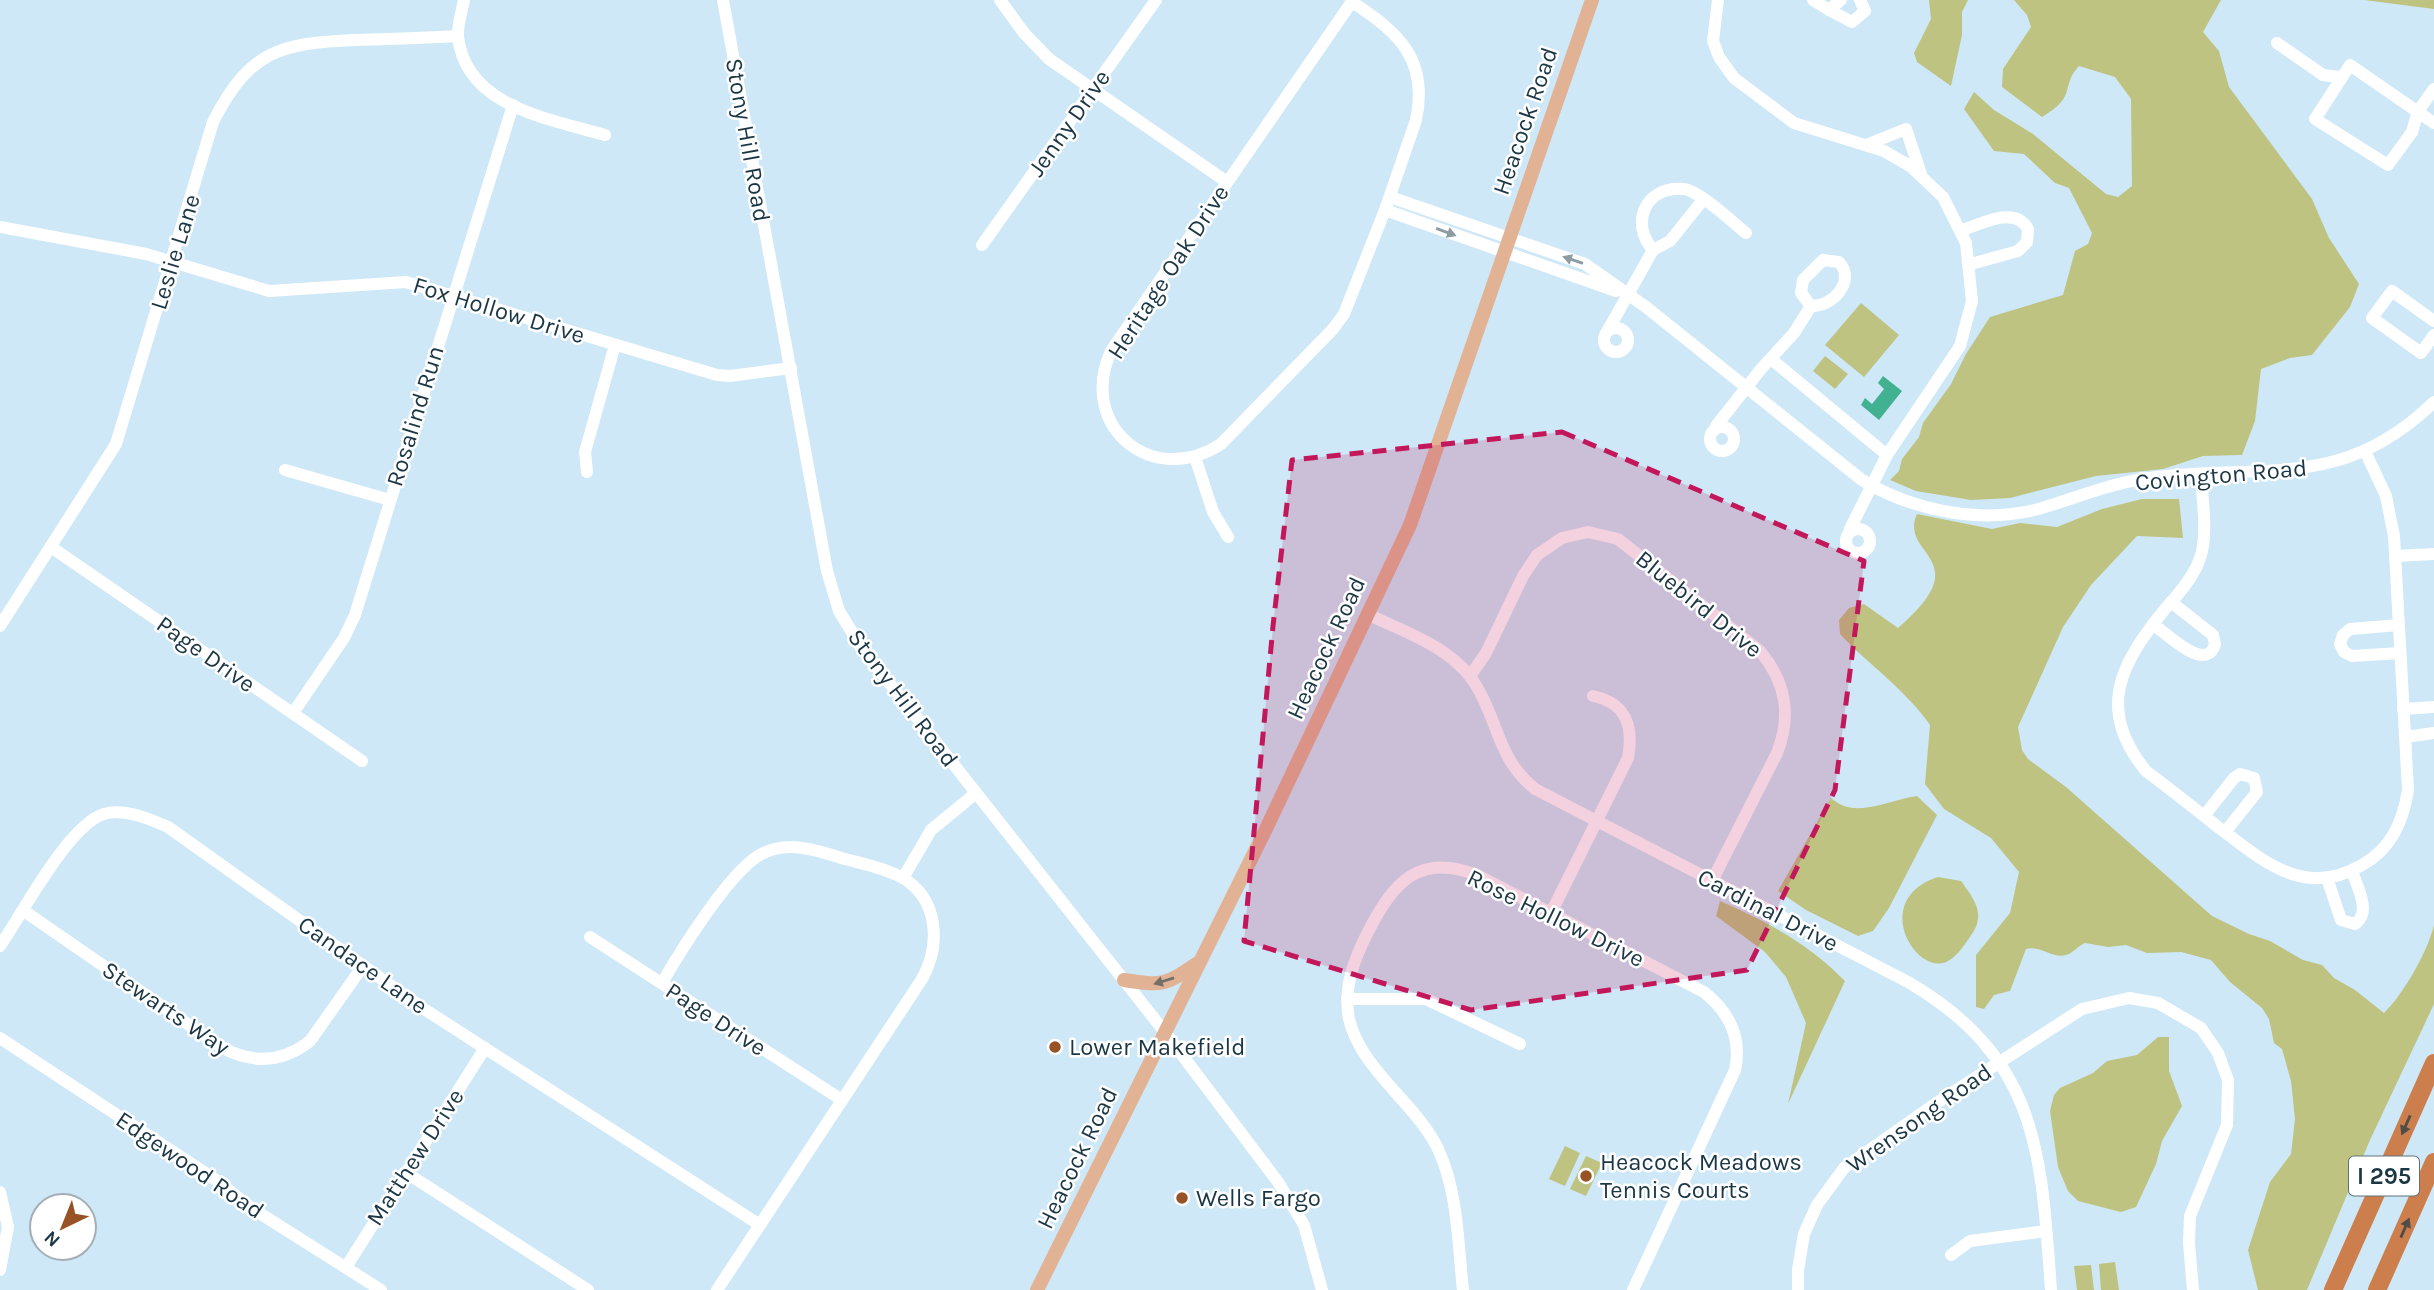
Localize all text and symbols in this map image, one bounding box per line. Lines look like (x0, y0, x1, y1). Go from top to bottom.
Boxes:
street label: Heacock Road (1487, 44, 1563, 198)
street label: Stony Hill Road (720, 56, 776, 224)
street label: Jenny Drive (1022, 64, 1116, 182)
street label: Heritage Oak Drive (1101, 180, 1235, 364)
street label: Leslie Lane (144, 191, 206, 313)
one-way arrow (1435, 227, 1456, 238)
one-way arrow (1562, 254, 1583, 265)
street label: Fox Hollow Drive (410, 271, 588, 349)
street label: Rosalind Run (380, 342, 450, 490)
street label: Covington Road (2134, 454, 2308, 496)
street label: Bluebird Drive (1630, 545, 1768, 663)
street label: Heacock Road (1281, 572, 1371, 724)
street label: Page Drive (151, 610, 261, 698)
street label: Stony Hill Road (842, 623, 964, 773)
street label: Rose Hollow Drive (1463, 863, 1649, 973)
street label: Cardinal Drive (1693, 863, 1843, 957)
street label: Candace Lane (293, 910, 433, 1020)
street label: Stewarts Way (97, 955, 235, 1061)
street label: Page Drive (661, 976, 771, 1062)
one-way arrow (1153, 977, 1174, 987)
place label: Lower Makefield (1069, 1033, 1245, 1061)
marker: Lower Makefield (1047, 1039, 1063, 1055)
street label: Wrensong Road (1841, 1058, 1997, 1178)
street label: Matthew Drive (360, 1083, 470, 1231)
street label: Heacock Road (1031, 1083, 1123, 1233)
street label: Edgewood Road (111, 1105, 269, 1225)
one-way arrow (2400, 1115, 2412, 1135)
place label: Heacock Meadows Tennis Courts (1600, 1148, 1802, 1204)
road number: I 295 (2349, 1156, 2419, 1196)
marker: Heacock Meadows Tennis Courts (1578, 1168, 1594, 1184)
place label: Wells Fargo (1196, 1184, 1321, 1212)
marker: Wells Fargo (1174, 1190, 1190, 1206)
north arrow (28, 1192, 98, 1262)
one-way arrow (2400, 1217, 2411, 1238)
text: N (40, 1226, 65, 1251)

